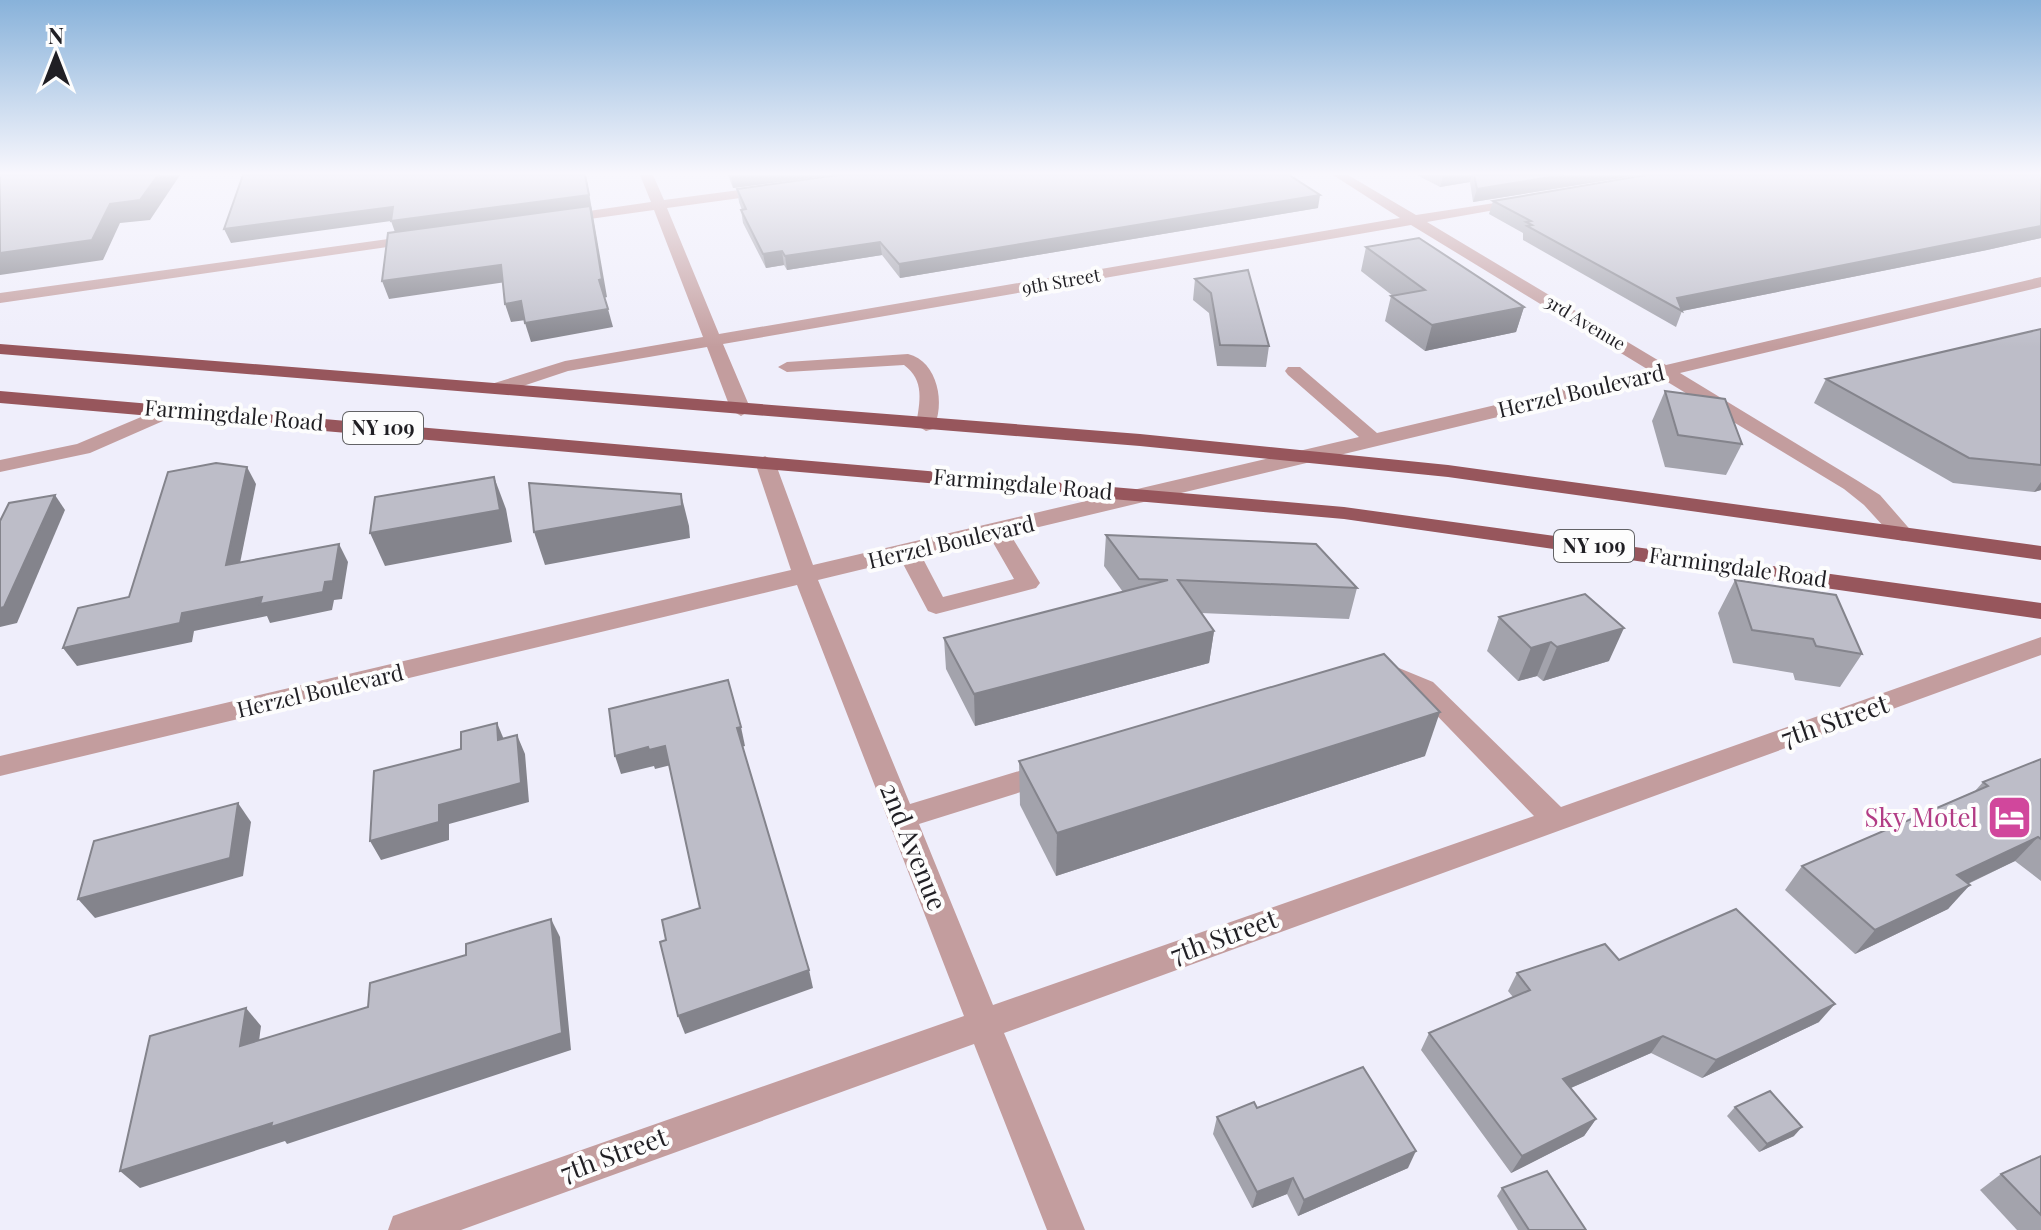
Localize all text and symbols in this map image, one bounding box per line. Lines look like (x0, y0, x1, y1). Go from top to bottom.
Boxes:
north arrow (16, 16, 96, 96)
text: N (48, 20, 64, 50)
street label: 9th Street (1020, 262, 1102, 300)
street label: 3rd Avenue (1541, 289, 1630, 355)
street label: Herzel Boulevard (1495, 356, 1667, 424)
street label: Farmingdale Road (143, 391, 325, 437)
road number: NY 109 (343, 412, 423, 444)
street label: Farmingdale Road (932, 460, 1114, 506)
street label: Herzel Boulevard (865, 507, 1037, 575)
road number: NY 109 (1554, 530, 1634, 562)
street label: Farmingdale Road (1647, 539, 1829, 593)
street label: Herzel Boulevard (234, 656, 406, 724)
street label: 7th Street (1776, 685, 1894, 754)
street label: 2nd Avenue (873, 778, 956, 915)
hotel icon: Sky Motel (1985, 794, 2033, 842)
place label: Sky Motel (1865, 799, 1978, 834)
street label: 7th Street (1165, 900, 1283, 971)
street label: 7th Street (555, 1118, 673, 1189)

